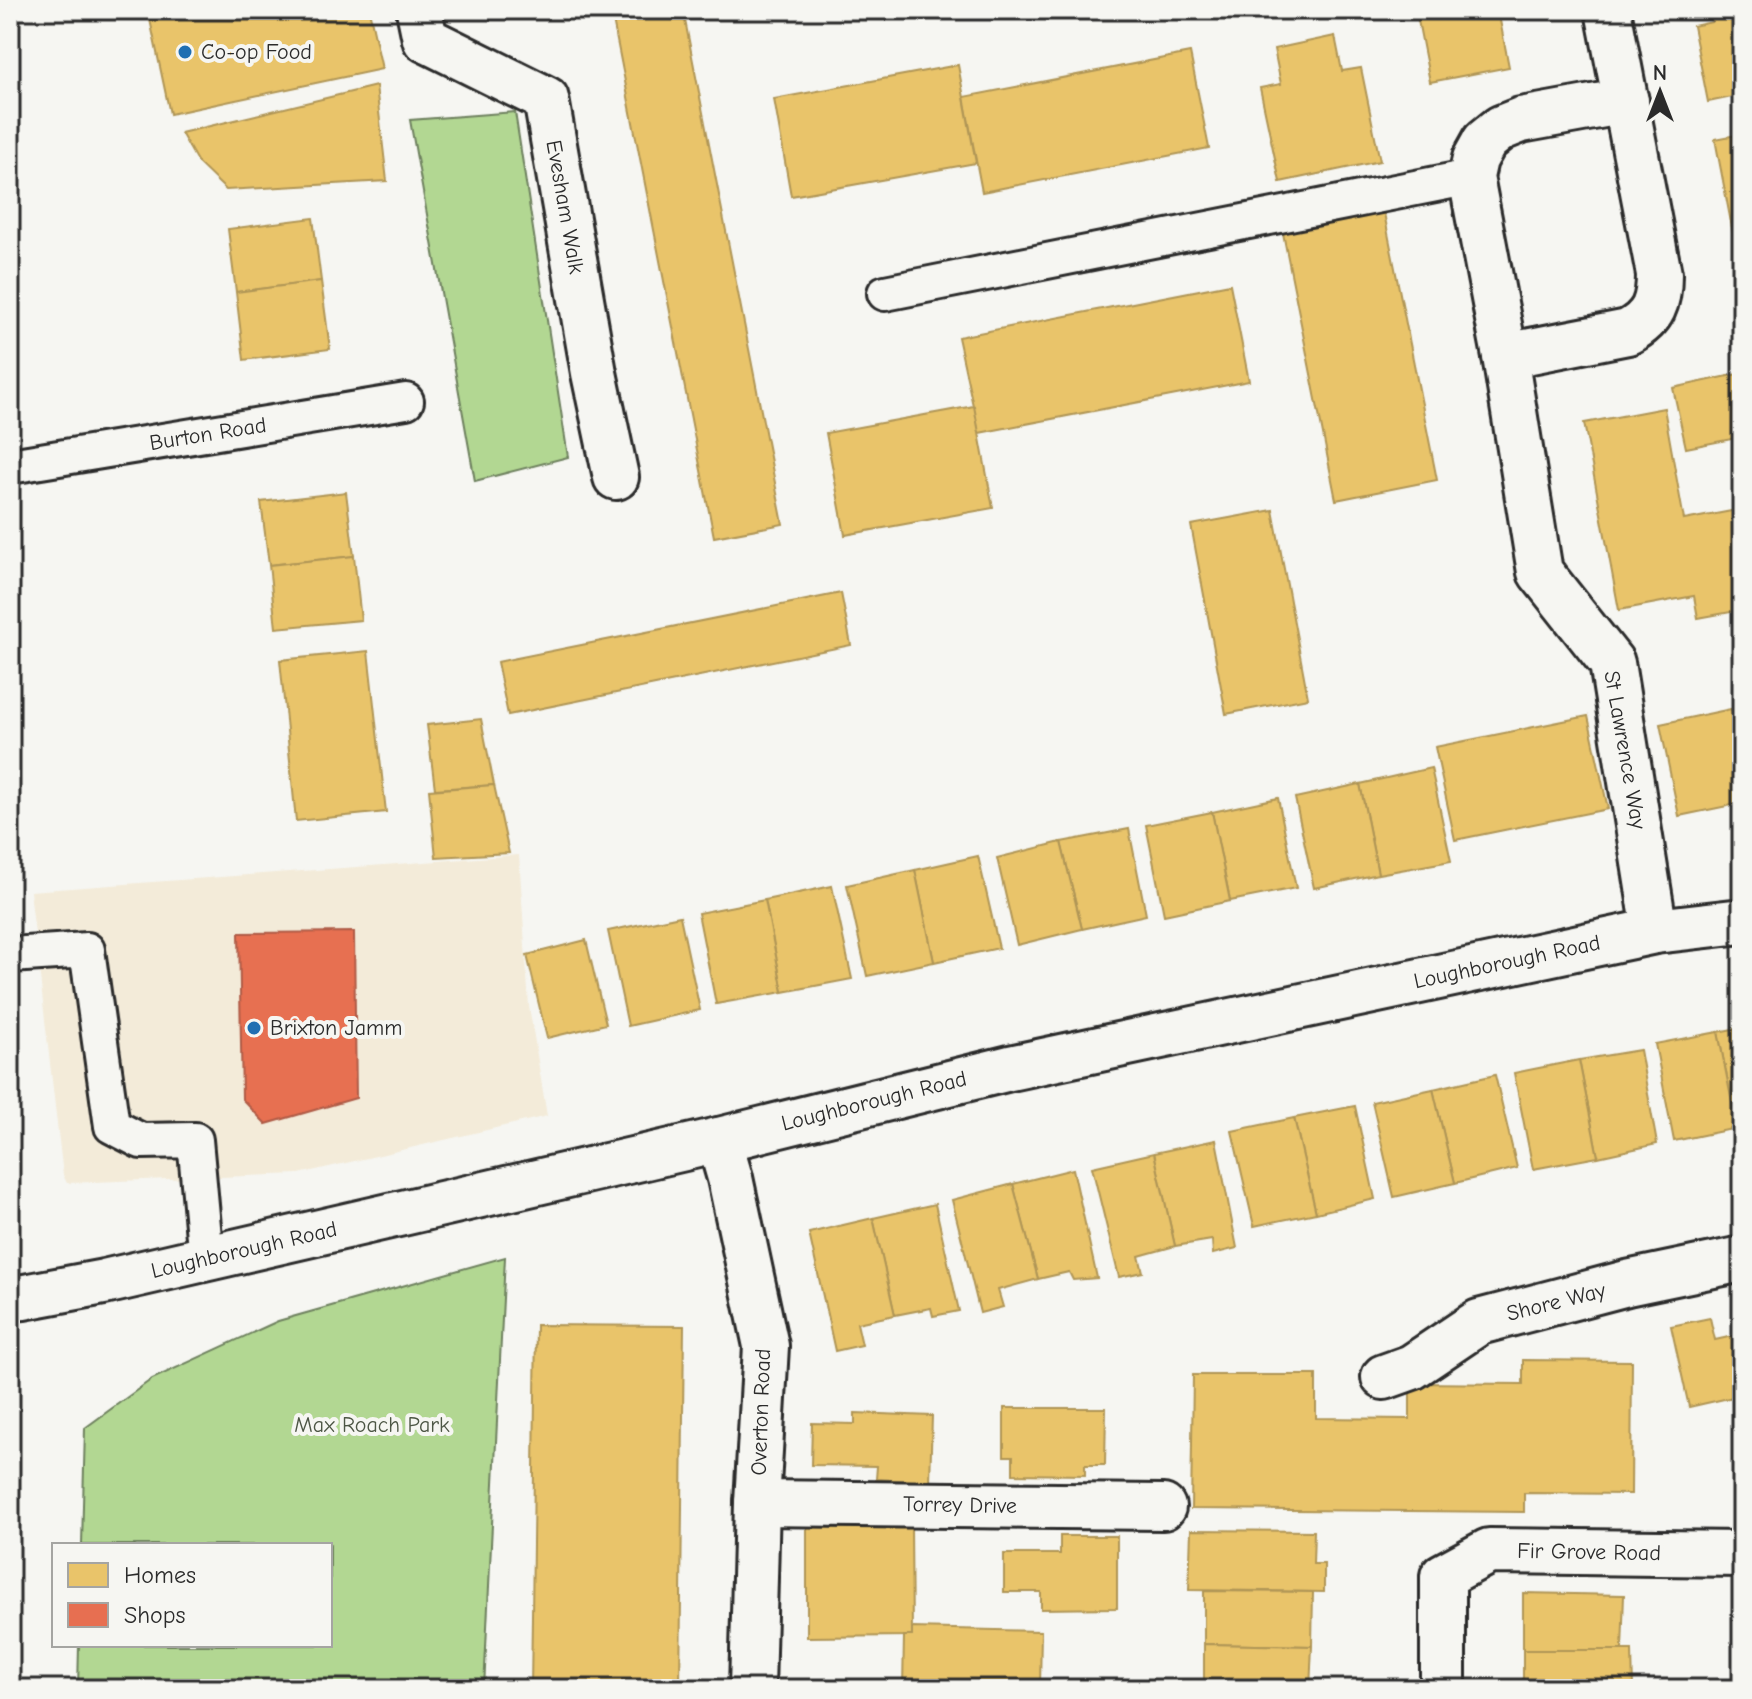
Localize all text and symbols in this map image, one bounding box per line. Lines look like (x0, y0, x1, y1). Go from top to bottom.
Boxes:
place label: Co-op Food (201, 39, 312, 65)
marker: Co-op Food (176, 43, 194, 61)
north arrow (1620, 52, 1700, 132)
text: N (1653, 60, 1667, 86)
street label: Evesham Walk (540, 138, 590, 276)
street label: Burton Road (148, 412, 268, 456)
street label: St Lawrence Way (1598, 669, 1652, 831)
street label: Loughborough Road (1411, 930, 1603, 994)
place label: Brixton Jamm (270, 1015, 402, 1041)
marker: Brixton Jamm (245, 1019, 263, 1037)
street label: Loughborough Road (779, 1065, 969, 1137)
street label: Loughborough Road (149, 1216, 339, 1284)
street label: Shore Way (1504, 1277, 1608, 1327)
street label: Overton Road (746, 1348, 776, 1476)
park label: Max Roach Park (294, 1412, 450, 1438)
street label: Torrey Drive (903, 1491, 1017, 1519)
street label: Fir Grove Road (1517, 1538, 1661, 1566)
legend (52, 1543, 332, 1647)
text: Homes (124, 1561, 196, 1589)
text: Shops (124, 1601, 185, 1629)

